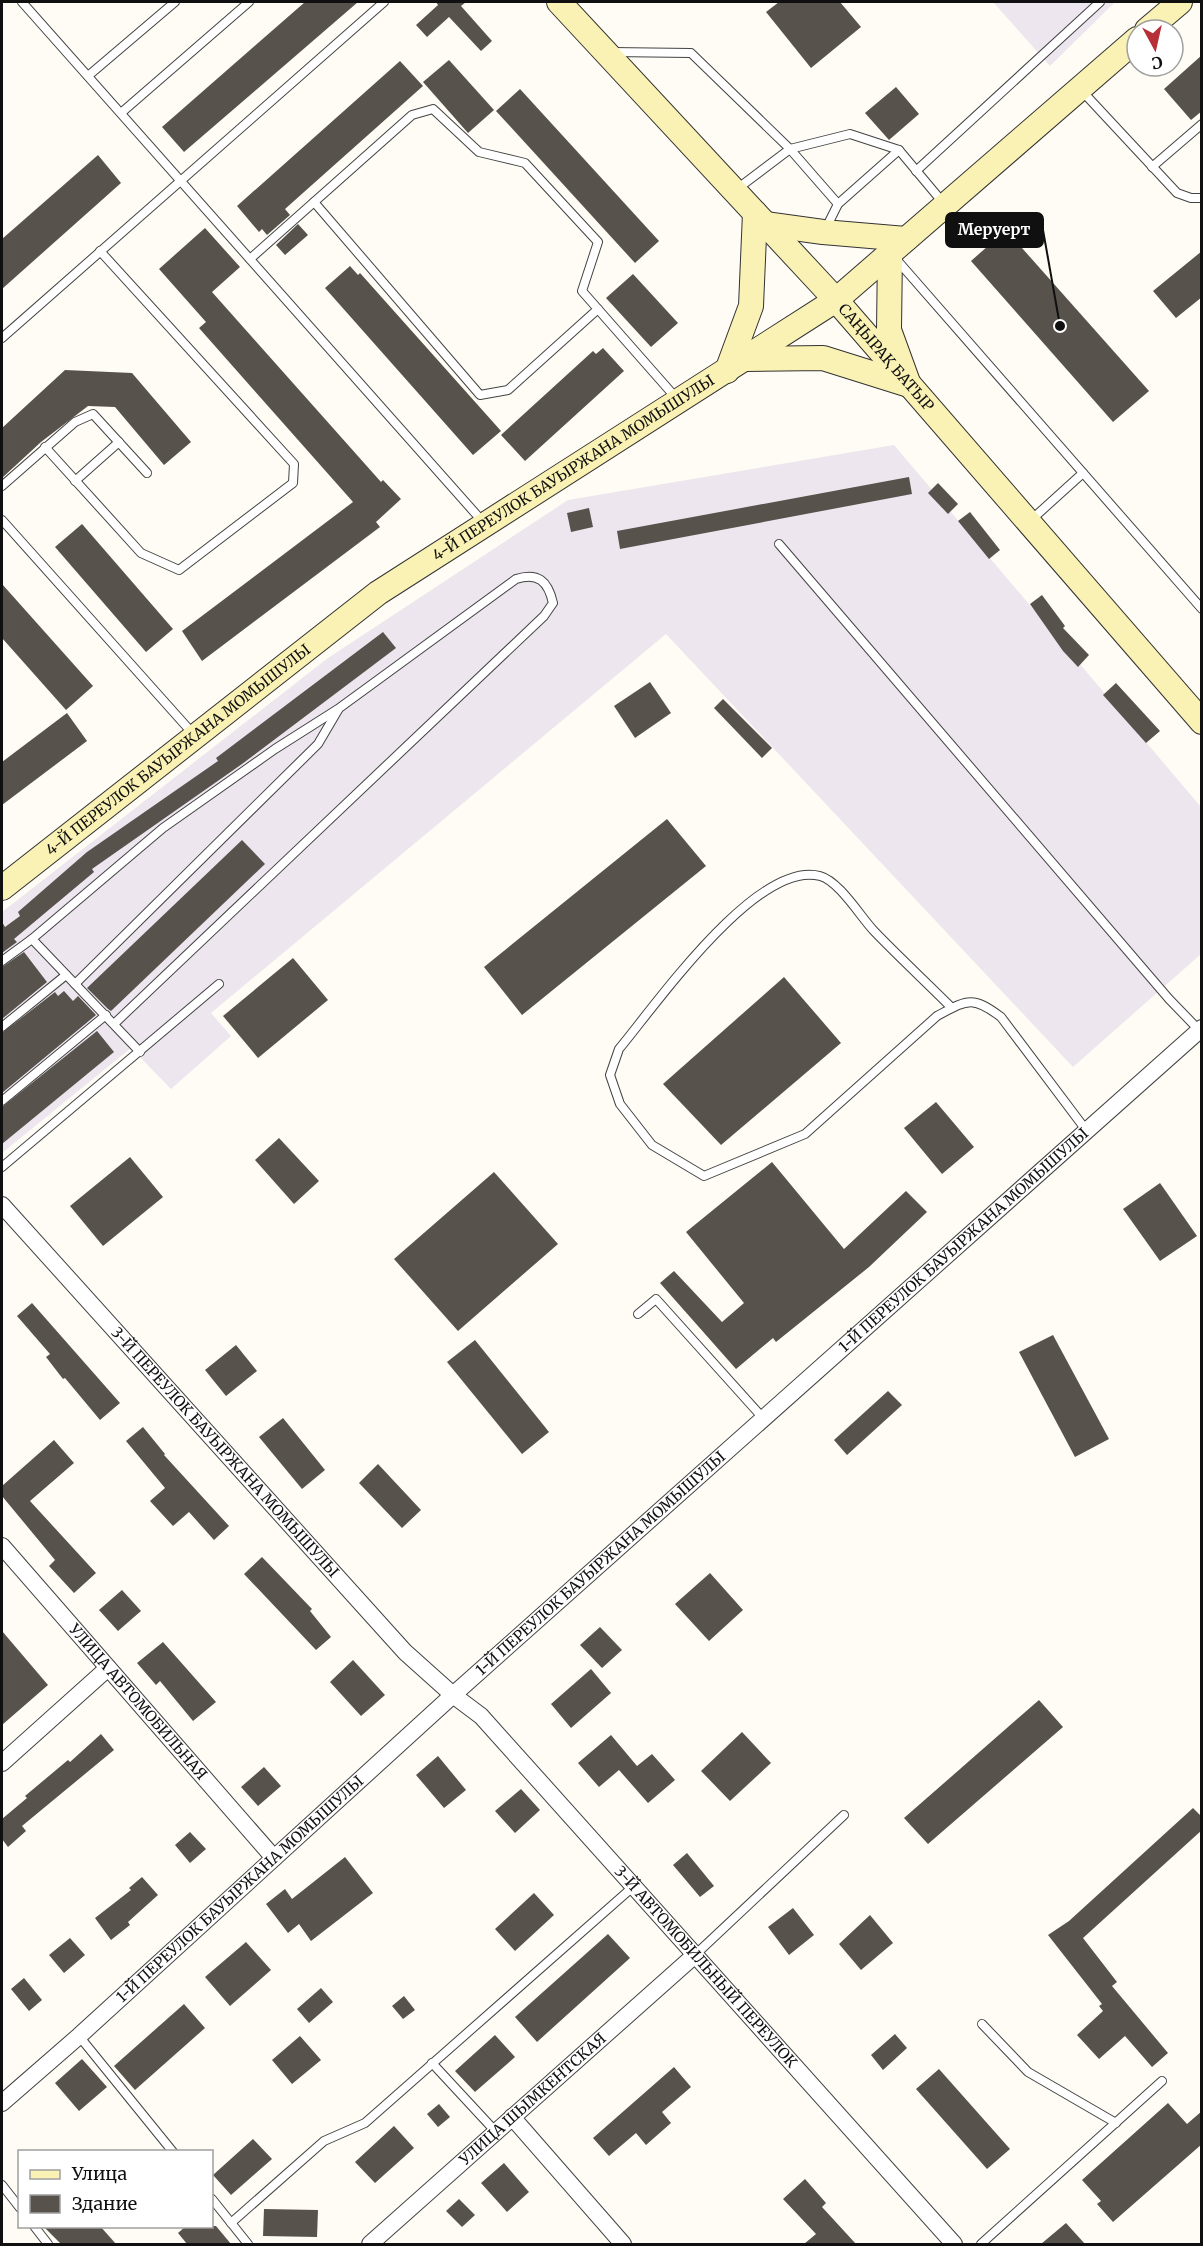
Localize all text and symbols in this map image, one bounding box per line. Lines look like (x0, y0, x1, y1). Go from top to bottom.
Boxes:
north arrow (1125, 18, 1185, 78)
text: С (1150, 52, 1164, 73)
callout: Меруерт (946, 213, 1043, 247)
text: Меруерт (958, 219, 1031, 239)
street label: САҢЫРАҚ БАТЫР (834, 300, 938, 415)
street label: 4-Й ПЕРЕУЛОК БАУЫРЖАНА МОМЫШУЛЫ (429, 370, 718, 565)
street label: 4-Й ПЕРЕУЛОК БАУЫРЖАНА МОМЫШУЛЫ (42, 640, 314, 859)
street label: 1-Й ПЕРЕУЛОК БАУЫРЖАНА МОМЫШУЛЫ (835, 1124, 1092, 1356)
street label: 3-Й ПЕРЕУЛОК БАУЫРЖАНА МОМЫШУЛЫ (108, 1323, 343, 1581)
street label: 1-Й ПЕРЕУЛОК БАУЫРЖАНА МОМЫШУЛЫ (472, 1447, 729, 1679)
street label: УЛИЦА АВТОМОБИЛЬНАЯ (65, 1619, 212, 1784)
street label: 1-Й ПЕРЕУЛОК БАУЫРЖАНА МОМЫШУЛЫ (112, 1771, 367, 2006)
street label: 3-Й АВТОМОБИЛЬНЫЙ ПЕРЕУЛОК (611, 1862, 802, 2072)
street label: УЛИЦА ШЫМКЕНТСКАЯ (455, 2028, 610, 2170)
legend (18, 2150, 213, 2228)
text: Улица (71, 2162, 127, 2185)
text: Здание (72, 2192, 137, 2215)

